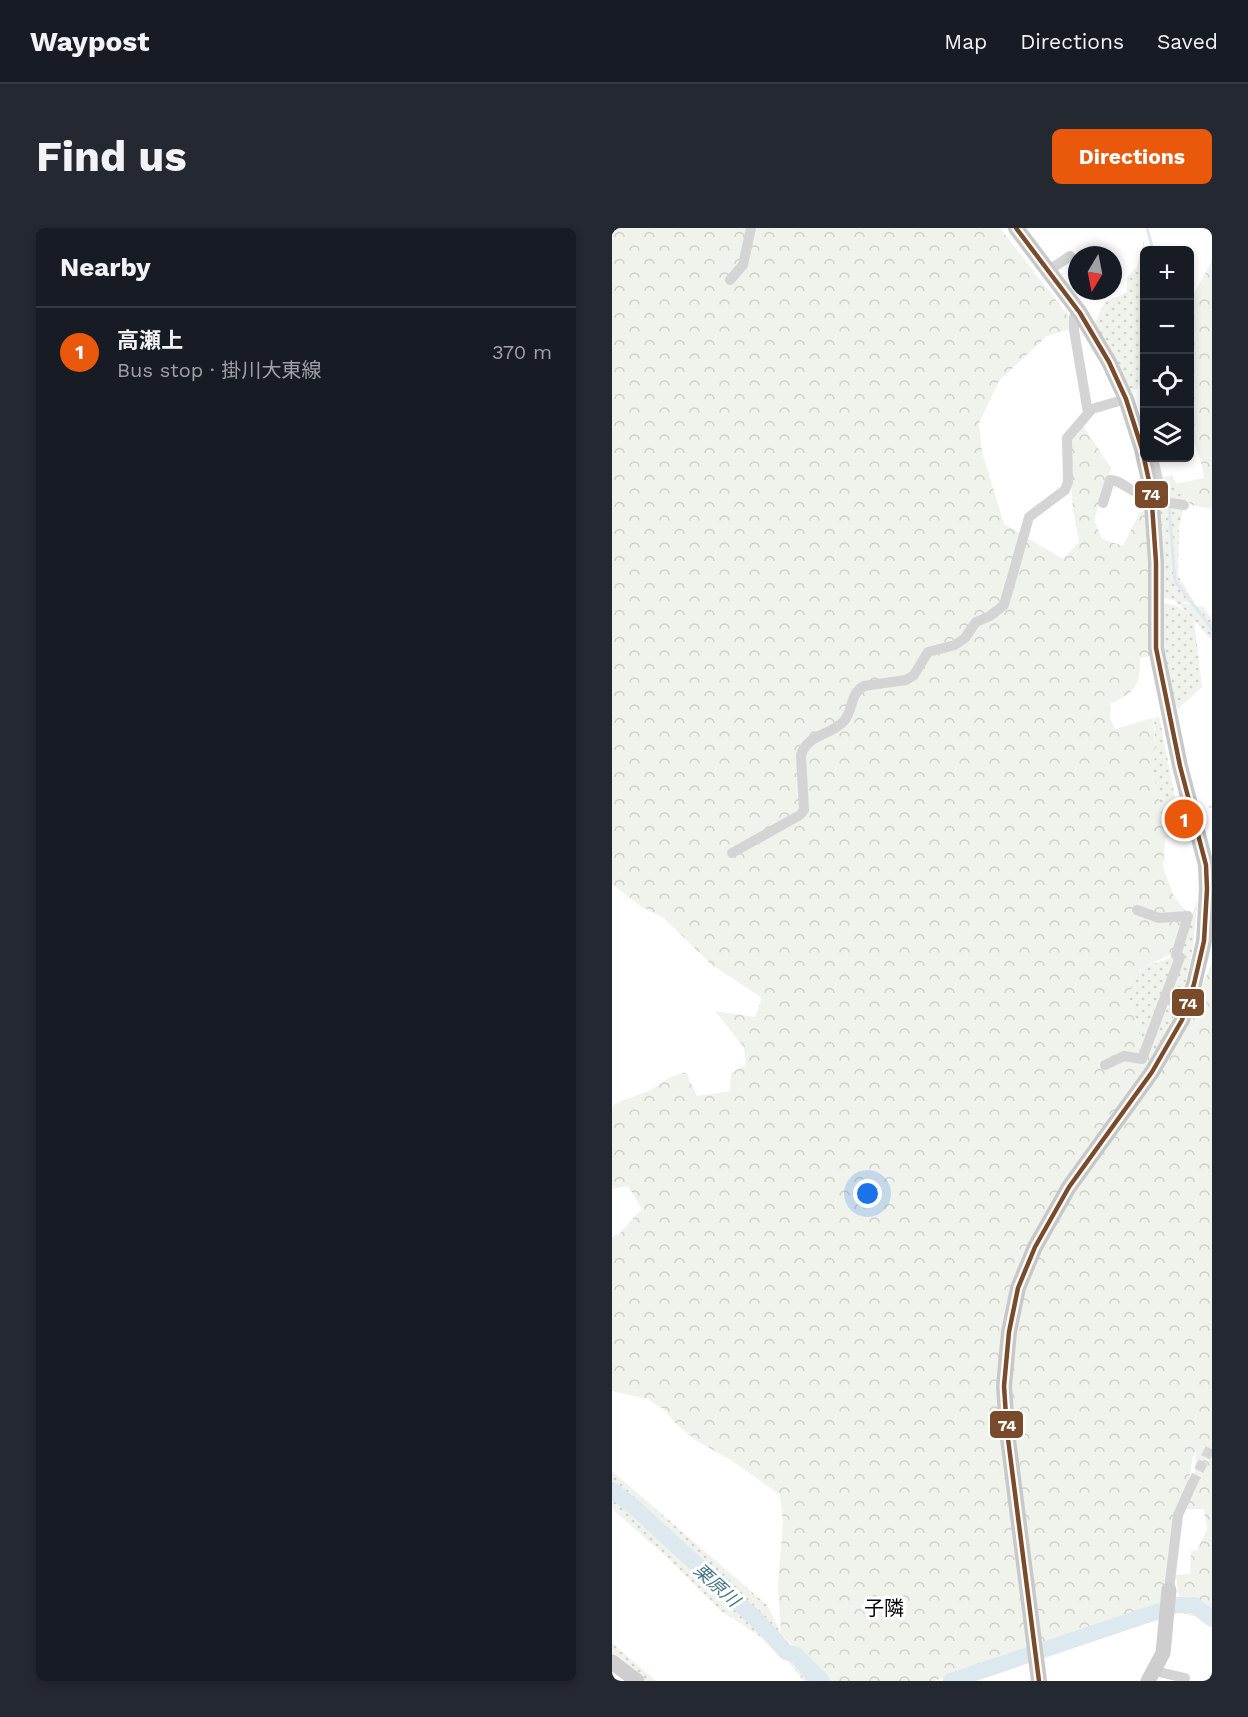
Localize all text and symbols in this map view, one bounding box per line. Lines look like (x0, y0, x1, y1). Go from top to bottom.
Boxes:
text: Waypost (30, 25, 149, 58)
text: Map (944, 29, 987, 54)
text: Directions (1020, 29, 1124, 54)
text: Saved (1157, 29, 1218, 54)
button: Directions (1052, 129, 1212, 184)
text: Find us (36, 132, 187, 181)
north arrow (1068, 246, 1122, 300)
map controls (1140, 246, 1194, 462)
button: + (1140, 246, 1194, 300)
text: Nearby (60, 252, 151, 282)
button: − (1140, 300, 1194, 354)
text: 高瀬上 (117, 328, 183, 353)
text: 1 (75, 340, 84, 364)
text: 370 m (492, 340, 552, 364)
button: locate (1140, 354, 1194, 408)
text: Bus stop · 掛川大東線 (117, 358, 321, 382)
button: layers (1140, 408, 1194, 462)
line badge: 74 (1134, 480, 1169, 509)
text: 74 (1142, 485, 1160, 504)
pin: 1 (1164, 796, 1204, 842)
line badge: 74 (1171, 988, 1205, 1017)
text: 74 (1179, 994, 1197, 1013)
your location (853, 1179, 882, 1208)
line badge: 74 (989, 1410, 1024, 1439)
text: 74 (998, 1416, 1016, 1435)
water label: 栗原川 (690, 1559, 746, 1612)
district label: 子隣 (864, 1596, 904, 1620)

